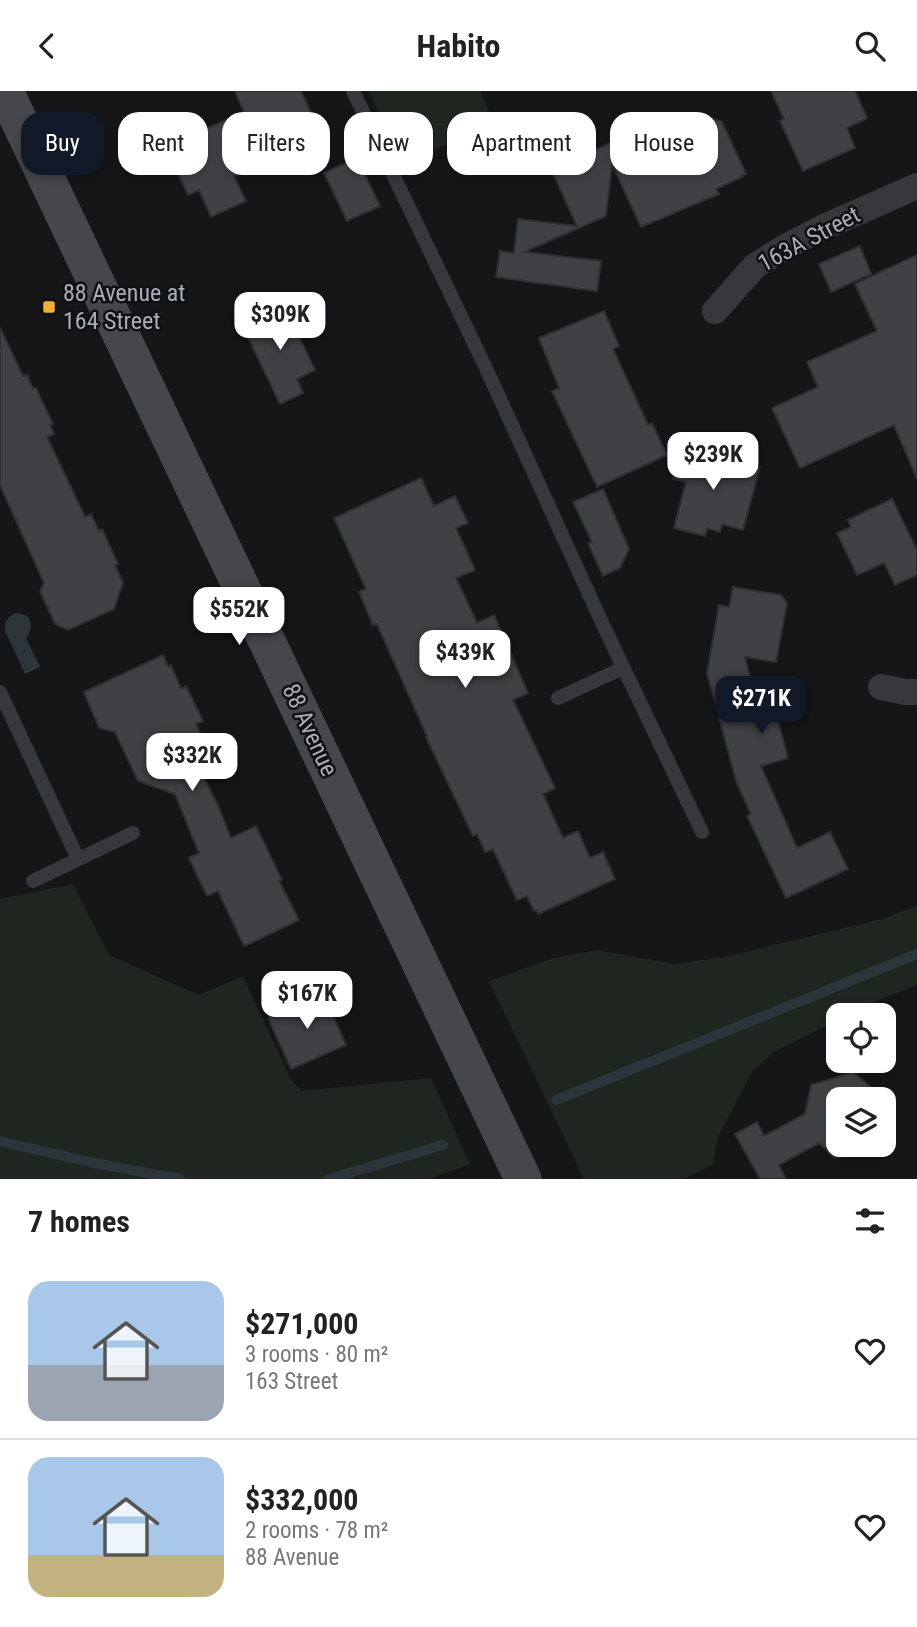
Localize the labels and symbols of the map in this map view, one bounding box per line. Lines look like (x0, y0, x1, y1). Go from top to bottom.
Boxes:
street label: 163A Street (753, 201, 865, 277)
place label: 88 Avenue at 164 Street (63, 279, 185, 335)
pin: $309K (231, 293, 329, 352)
marker: 88 Avenue at 164 Street (41, 299, 57, 315)
pin: $239K (664, 433, 762, 492)
pin: $552K (190, 587, 288, 647)
pin: $439K (416, 631, 514, 690)
pin: $271K (712, 677, 810, 736)
street label: 88 Avenue (277, 680, 343, 780)
pin: $332K (143, 733, 241, 793)
pin: $167K (258, 971, 356, 1031)

